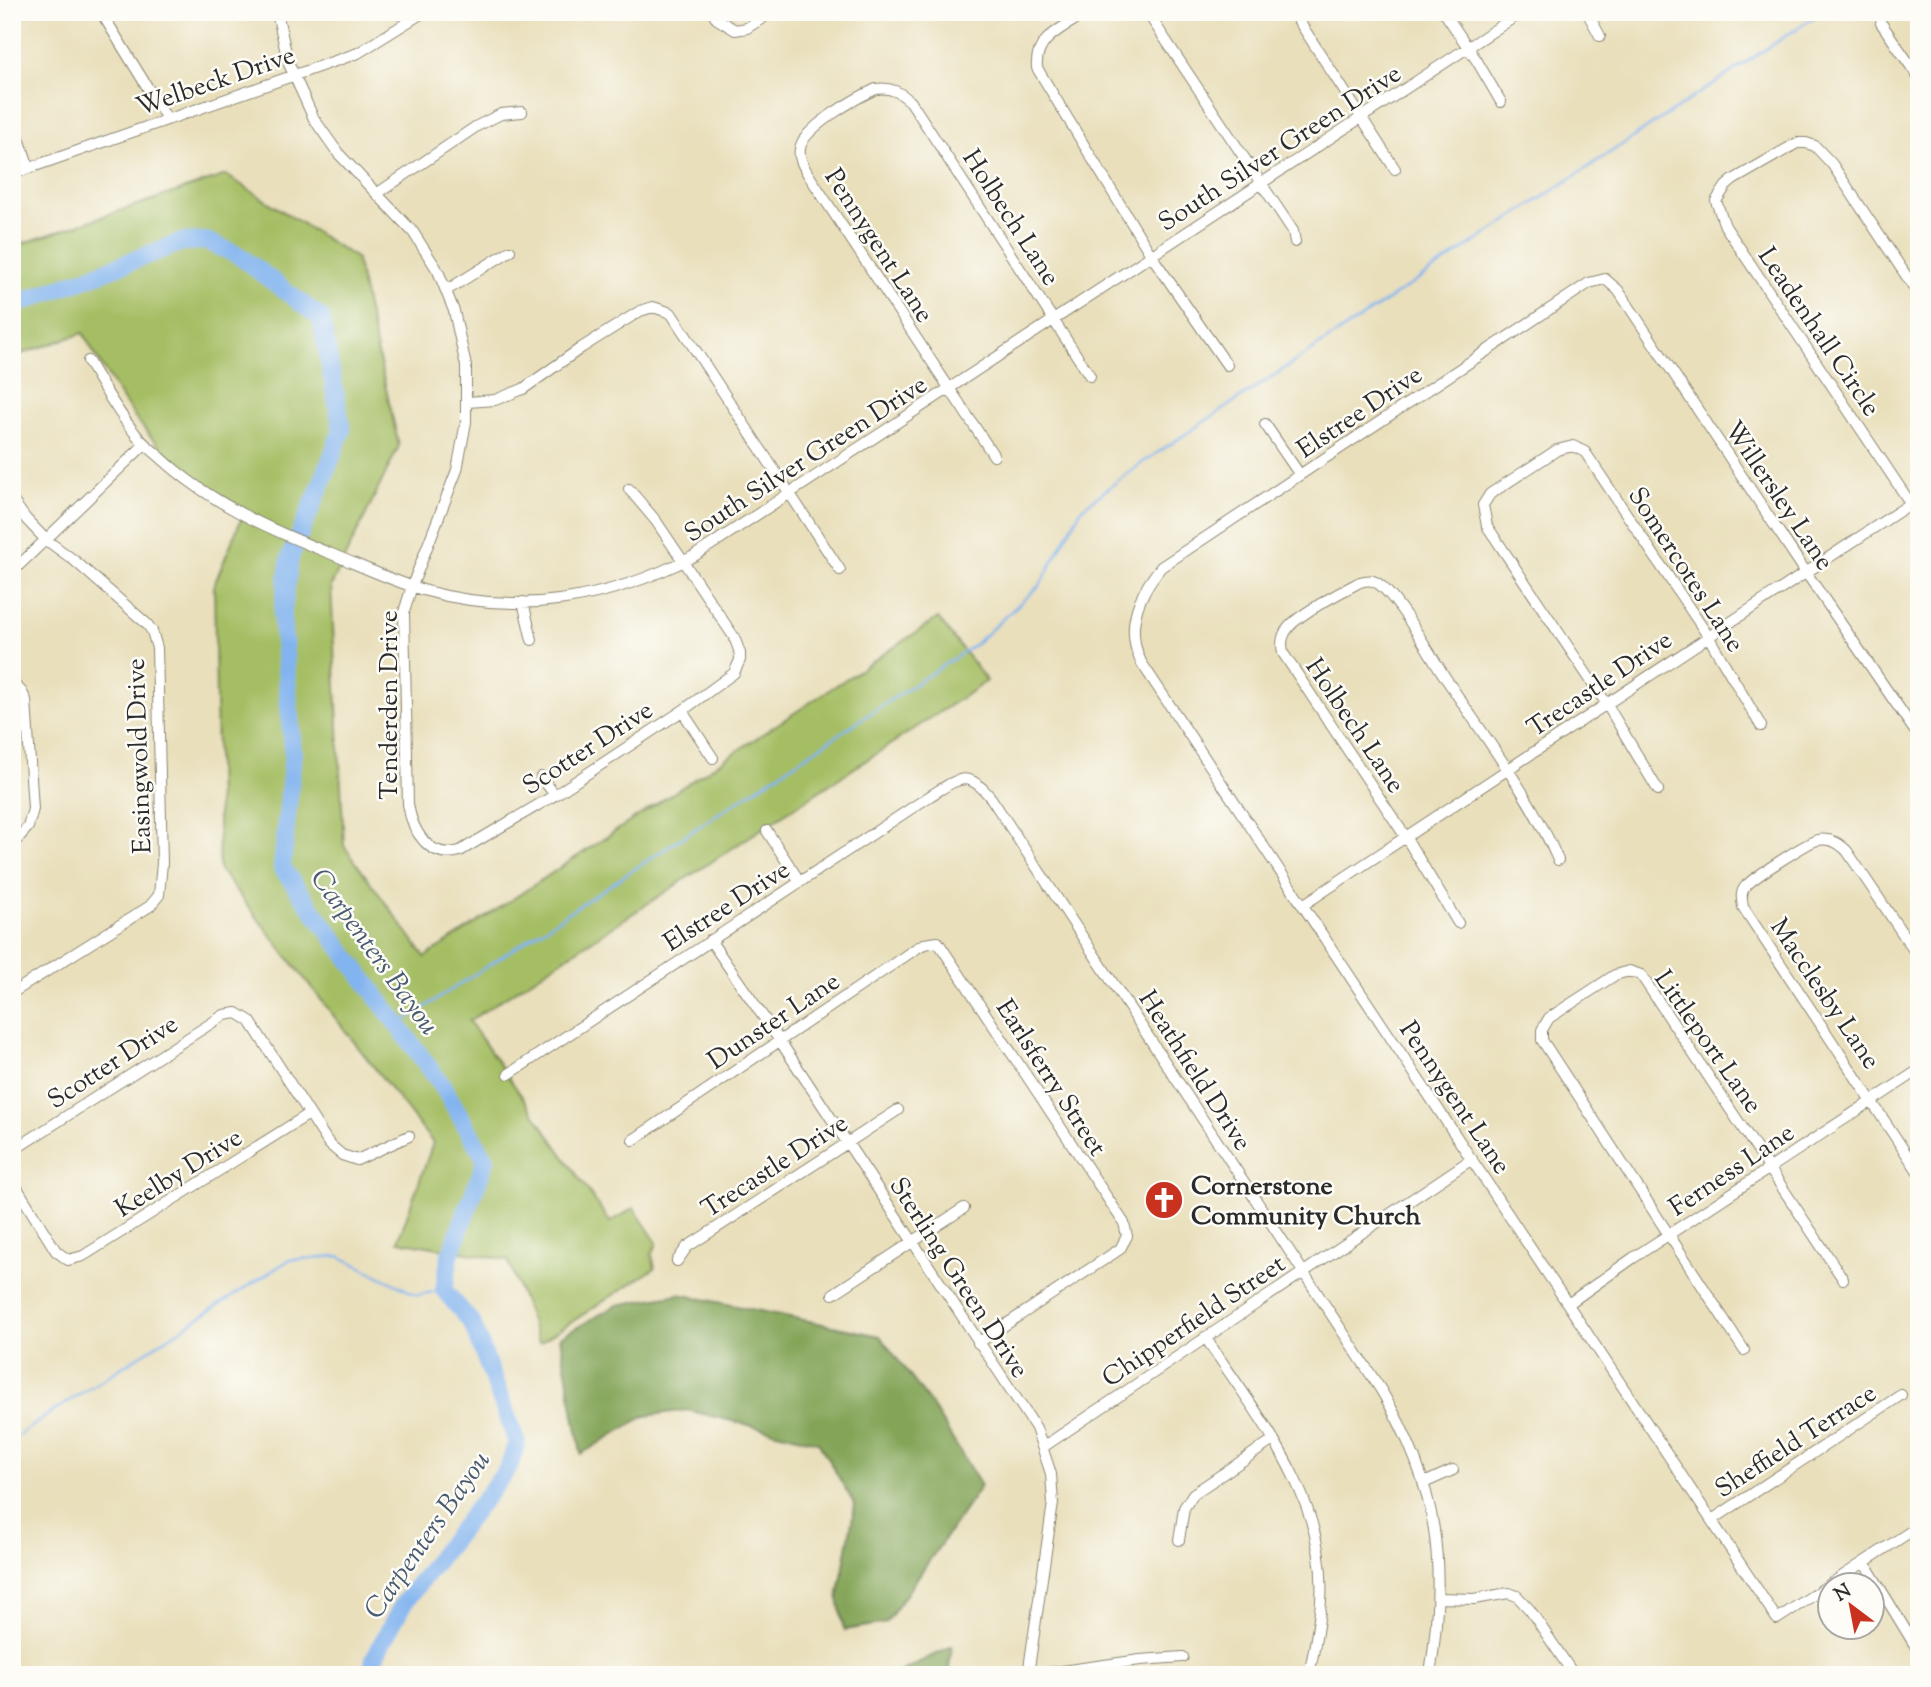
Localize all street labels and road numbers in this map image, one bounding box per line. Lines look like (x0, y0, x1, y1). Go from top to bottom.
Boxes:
street label: Welbeck Drive (131, 38, 300, 127)
street label: South Silver Green Drive (1152, 56, 1409, 242)
street label: Holbech Lane (952, 143, 1068, 294)
street label: Pennygent Lane (814, 162, 942, 331)
street label: Leadenhall Circle (1748, 240, 1888, 424)
street label: Elstree Drive (1290, 357, 1430, 469)
street label: South Silver Green Drive (678, 367, 935, 553)
street label: Willersley Lane (1714, 414, 1842, 579)
street label: Somercotes Lane (1618, 480, 1752, 660)
street label: Tenderden Drive (372, 610, 409, 800)
street label: Trecastle Drive (1520, 623, 1680, 747)
street label: Holbech Lane (1295, 651, 1413, 801)
street label: Easingwold Drive (119, 657, 162, 854)
street label: Scotter Drive (516, 693, 661, 805)
street label: Elstree Drive (657, 852, 798, 962)
street label: Macclesby Lane (1760, 912, 1888, 1077)
street label: Littleport Lane (1644, 963, 1770, 1122)
street label: Dunster Lane (701, 964, 848, 1080)
street label: Heathfield Drive (1128, 984, 1260, 1159)
street label: Earlsferry Street (985, 993, 1115, 1164)
street label: Scotter Drive (41, 1007, 186, 1119)
street label: Pennygent Lane (1389, 1015, 1519, 1182)
street label: Trecastle Drive (695, 1106, 856, 1228)
street label: Ferness Lane (1662, 1115, 1802, 1227)
street label: Keelby Drive (109, 1120, 250, 1228)
street label: Sterling Green Drive (879, 1171, 1037, 1386)
street label: Chipperfield Street (1095, 1247, 1294, 1397)
street label: Sheffield Terrace (1708, 1376, 1884, 1508)

